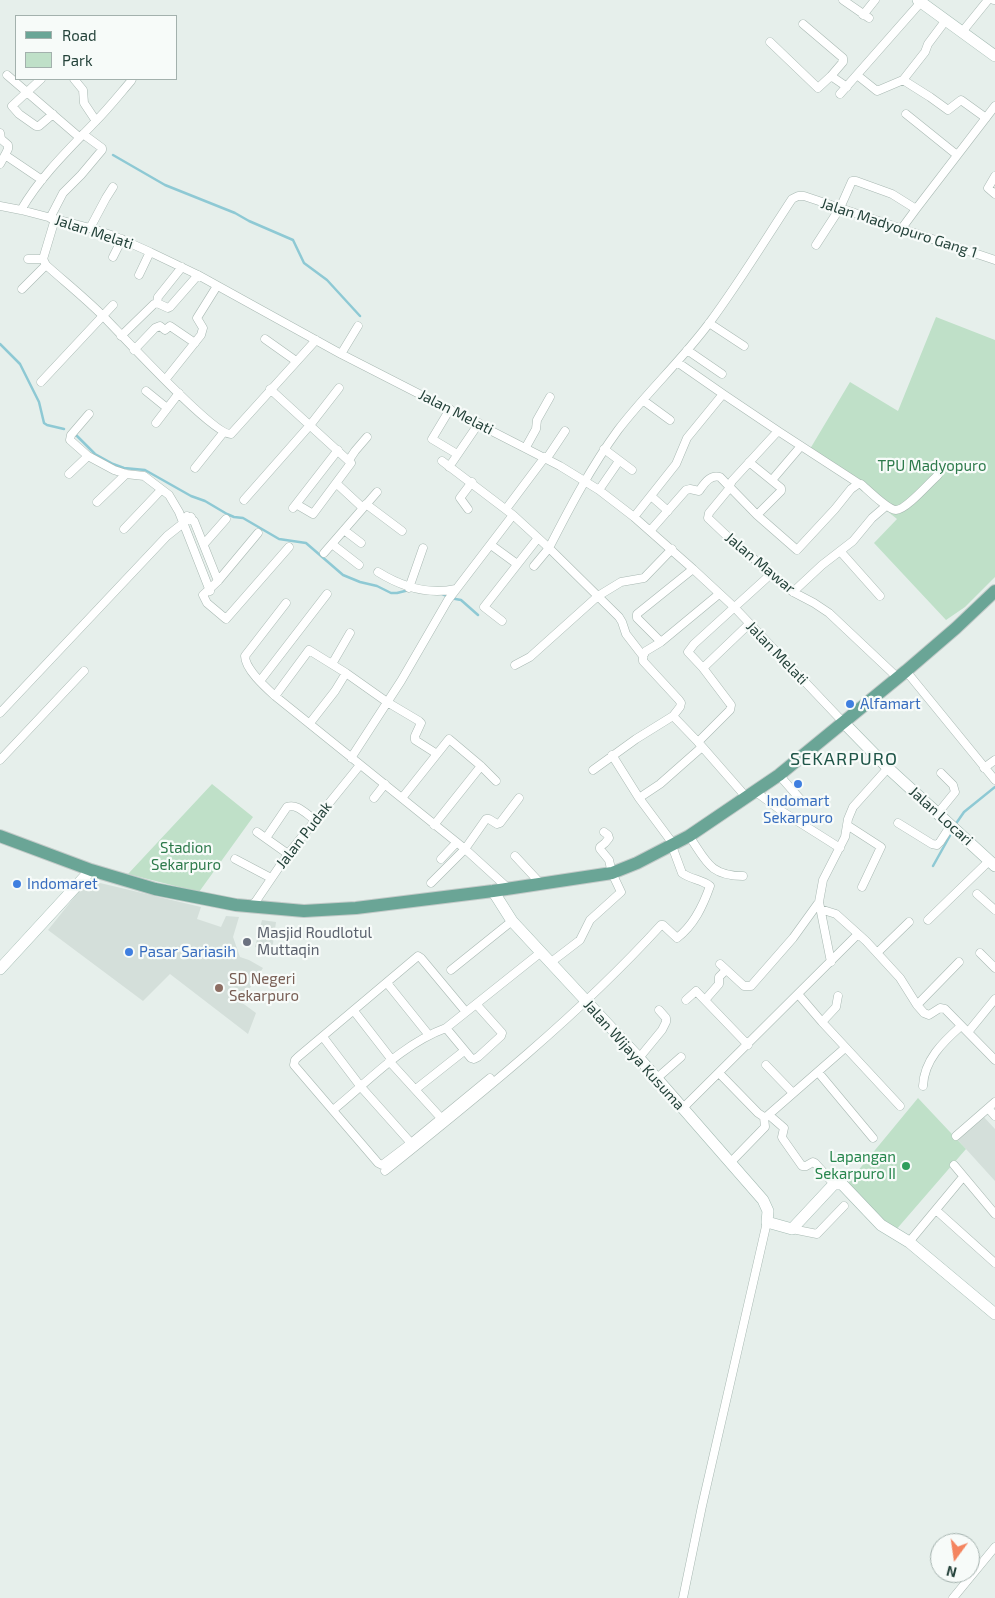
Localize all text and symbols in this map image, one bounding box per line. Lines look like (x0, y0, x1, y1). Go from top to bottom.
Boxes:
legend (15, 15, 178, 80)
text: Road (62, 26, 97, 44)
text: Park (62, 51, 93, 69)
street label: Jalan Madyopuro Gang 1 (819, 194, 979, 262)
street label: Jalan Melati (53, 211, 135, 253)
street label: Jalan Melati (416, 385, 496, 439)
park label: TPU Madyopuro (878, 457, 986, 475)
street label: Jalan Mawar (721, 528, 799, 598)
street label: Jalan Melati (742, 617, 812, 689)
place label: Alfamart (860, 695, 921, 713)
marker: Alfamart (844, 698, 856, 710)
district label: SEKARPURO (789, 748, 899, 770)
marker: Indomart Sekarpuro (792, 778, 804, 790)
street label: Jalan Locari (905, 783, 977, 849)
place label: Indomart Sekarpuro (763, 792, 833, 827)
street label: Jalan Pudak (272, 798, 336, 872)
park label: Stadion Sekarpuro (151, 839, 221, 874)
place label: Indomaret (27, 875, 98, 893)
marker: Indomaret (11, 878, 23, 890)
place label: Masjid Roudlotul Muttaqin (257, 924, 372, 959)
marker: Masjid Roudlotul Muttaqin (241, 936, 253, 948)
place label: Pasar Sariasih (139, 943, 236, 961)
marker: Pasar Sariasih (123, 946, 135, 958)
place label: SD Negeri Sekarpuro (229, 970, 299, 1005)
marker: SD Negeri Sekarpuro (213, 982, 225, 994)
street label: Jalan Wijaya Kusuma (580, 996, 688, 1114)
place label: Lapangan Sekarpuro II (815, 1148, 896, 1183)
marker: Lapangan Sekarpuro II (900, 1160, 912, 1172)
north arrow (930, 1533, 980, 1583)
text: N (945, 1563, 958, 1582)

